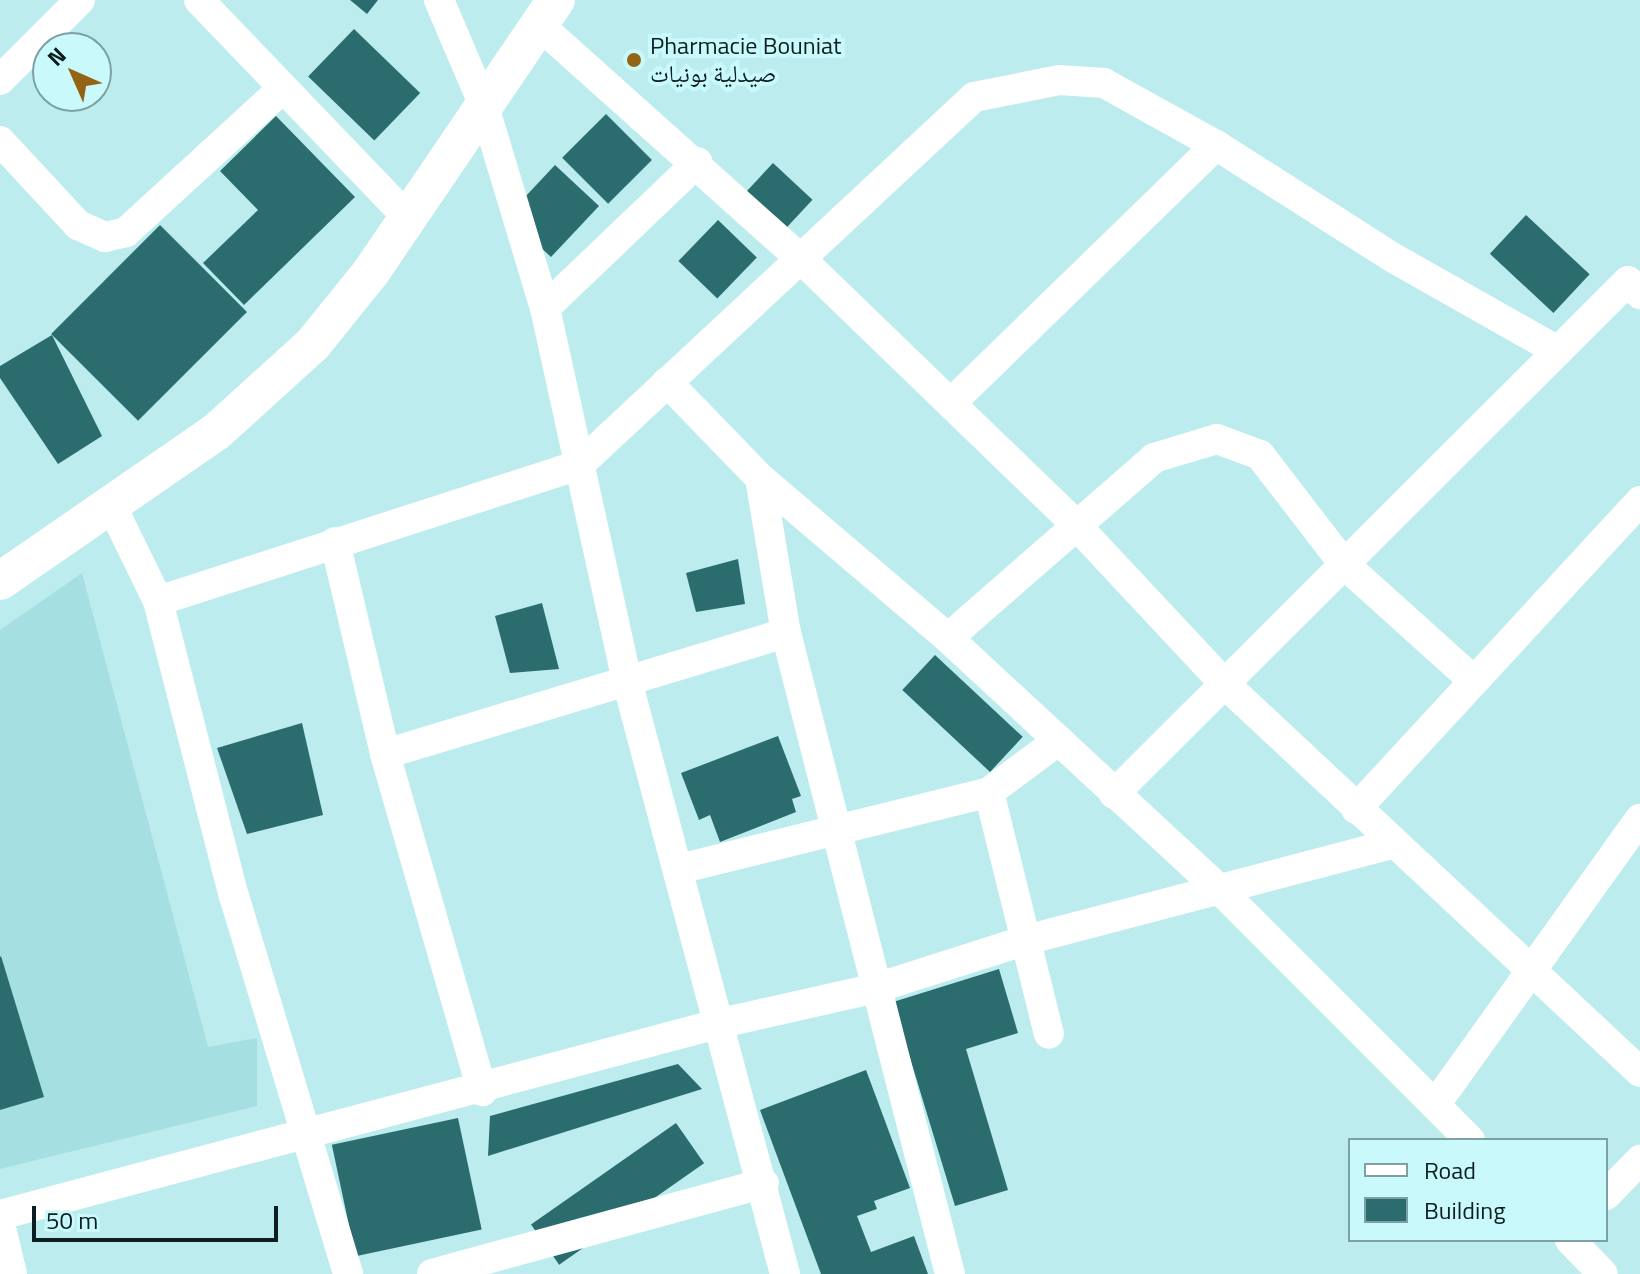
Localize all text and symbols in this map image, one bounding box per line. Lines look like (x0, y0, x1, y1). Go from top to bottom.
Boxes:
north arrow (32, 32, 112, 112)
place label: Pharmacie Bouniat صيدلية بونيات (650, 32, 841, 88)
text: N (39, 39, 74, 74)
marker: Pharmacie Bouniat صيدلية بونيات (625, 51, 643, 69)
legend (1348, 1138, 1608, 1242)
text: Road (1424, 1152, 1476, 1188)
scale bar (36, 1190, 282, 1240)
text: Building (1424, 1192, 1506, 1228)
text: 50 m (46, 1202, 98, 1238)

